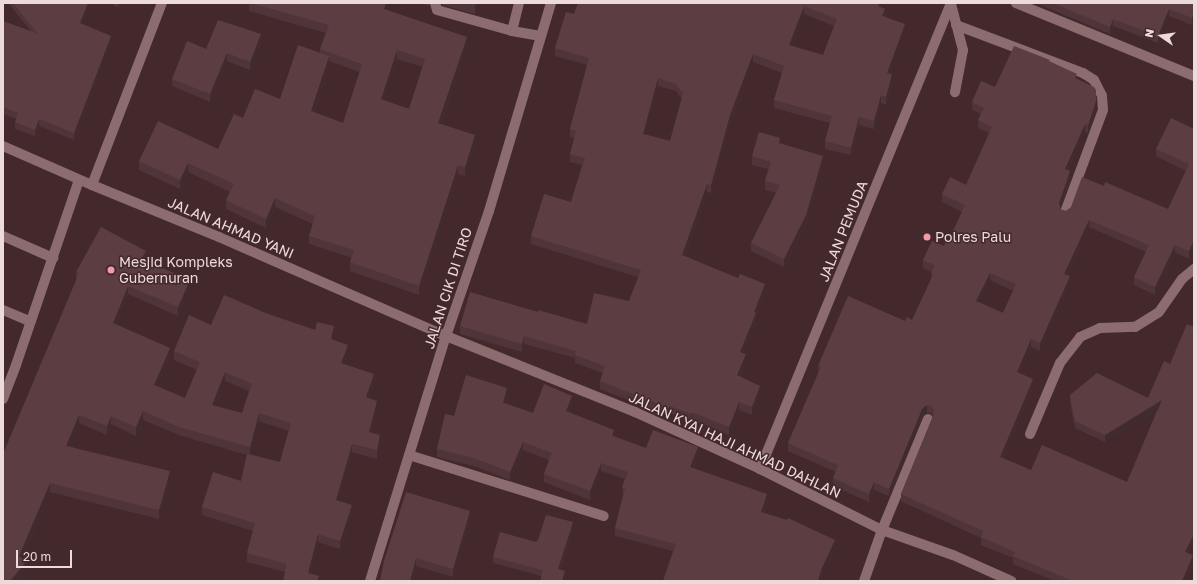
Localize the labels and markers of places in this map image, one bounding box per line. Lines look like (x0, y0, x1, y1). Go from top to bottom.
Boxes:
place label: Polres Palu (935, 229, 1011, 245)
marker: Polres Palu (922, 232, 932, 242)
place label: Mesjid Kompleks Gubernuran (119, 254, 233, 286)
marker: Mesjid Kompleks Gubernuran (106, 265, 116, 275)

